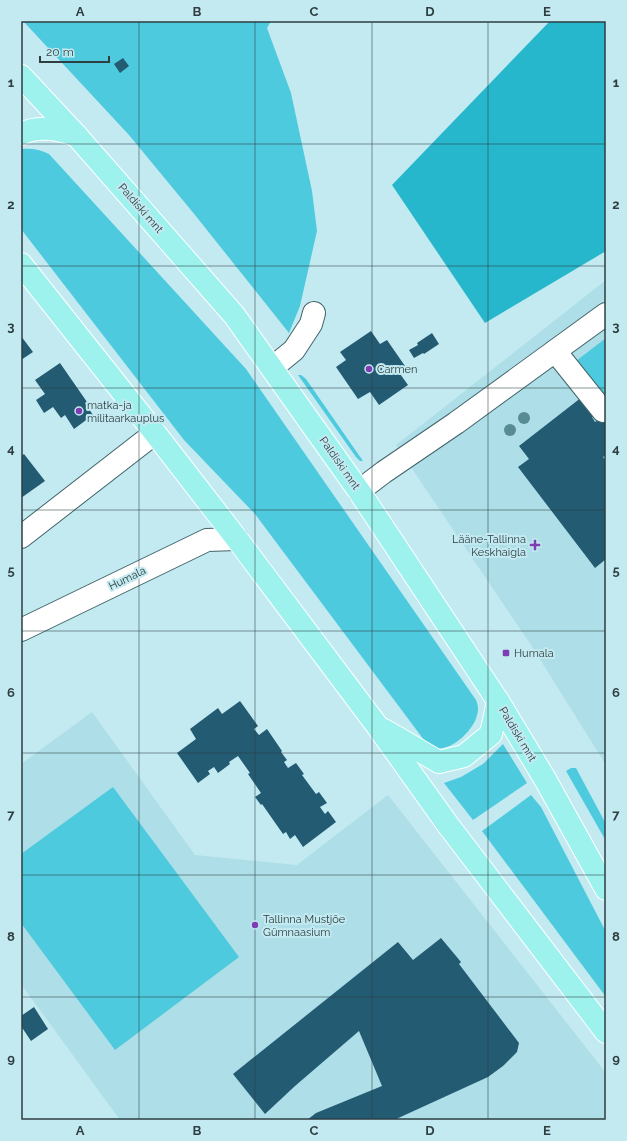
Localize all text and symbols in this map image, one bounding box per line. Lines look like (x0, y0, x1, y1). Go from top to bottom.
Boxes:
text: A (76, 4, 85, 19)
text: B (193, 4, 202, 19)
text: C (310, 4, 319, 19)
text: D (425, 4, 435, 19)
text: E (543, 4, 551, 19)
scale bar (40, 38, 109, 64)
text: 20 m (46, 45, 74, 59)
text: 1 (8, 75, 15, 90)
text: 1 (613, 75, 620, 90)
street label: Paldiski mnt (116, 181, 166, 236)
text: 2 (7, 197, 15, 212)
text: 2 (612, 197, 620, 212)
text: 3 (7, 319, 15, 334)
text: 3 (612, 319, 620, 334)
place label: Carmen (377, 363, 417, 376)
marker: Carmen (364, 364, 374, 374)
place label: matka-ja militaarkauplus (87, 399, 164, 425)
marker: matka-ja militaarkauplus (74, 406, 84, 416)
street label: Paldiski mnt (317, 434, 363, 492)
text: 4 (7, 441, 15, 456)
text: 4 (612, 441, 620, 456)
place label: Lääne-Tallinna Keskhaigla (452, 533, 526, 559)
marker: Lääne-Tallinna Keskhaigla (529, 539, 541, 551)
text: 5 (7, 563, 15, 578)
text: 5 (612, 563, 620, 578)
street label: Humala (107, 564, 148, 593)
place label: Humala (514, 647, 554, 660)
marker: Humala (501, 648, 511, 658)
text: 6 (7, 685, 15, 700)
text: 6 (612, 685, 620, 700)
street label: Paldiski mnt (496, 705, 539, 764)
text: 7 (7, 807, 15, 822)
text: 7 (612, 807, 620, 822)
place label: Tallinna Mustjõe Gümnaasium (263, 913, 346, 939)
marker: Tallinna Mustjõe Gümnaasium (250, 920, 260, 930)
text: 8 (7, 929, 15, 944)
text: 8 (612, 929, 620, 944)
text: 9 (7, 1051, 15, 1066)
text: 9 (612, 1051, 620, 1066)
text: A (76, 1123, 85, 1138)
text: B (193, 1123, 202, 1138)
text: C (310, 1123, 319, 1138)
text: D (425, 1123, 435, 1138)
text: E (543, 1123, 551, 1138)

